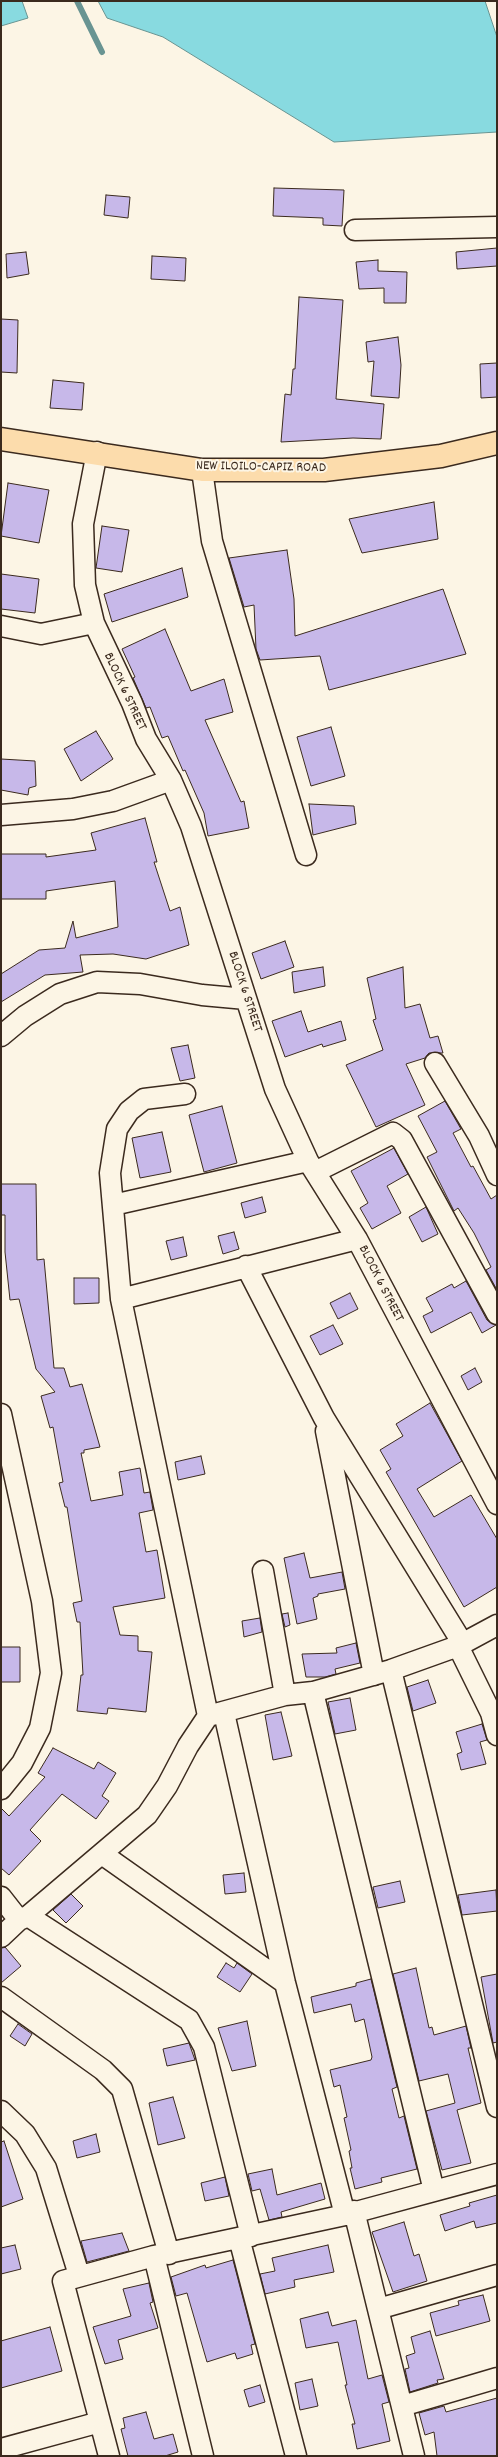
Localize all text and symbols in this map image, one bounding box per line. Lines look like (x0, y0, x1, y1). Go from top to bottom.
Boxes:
street label: NEW ILOILO-CAPIZ ROAD (196, 458, 326, 478)
street label: BLOCK 6 STREET (99, 650, 149, 734)
street label: BLOCK 6 STREET (223, 949, 265, 1035)
street label: BLOCK 6 STREET (353, 1243, 407, 1325)

